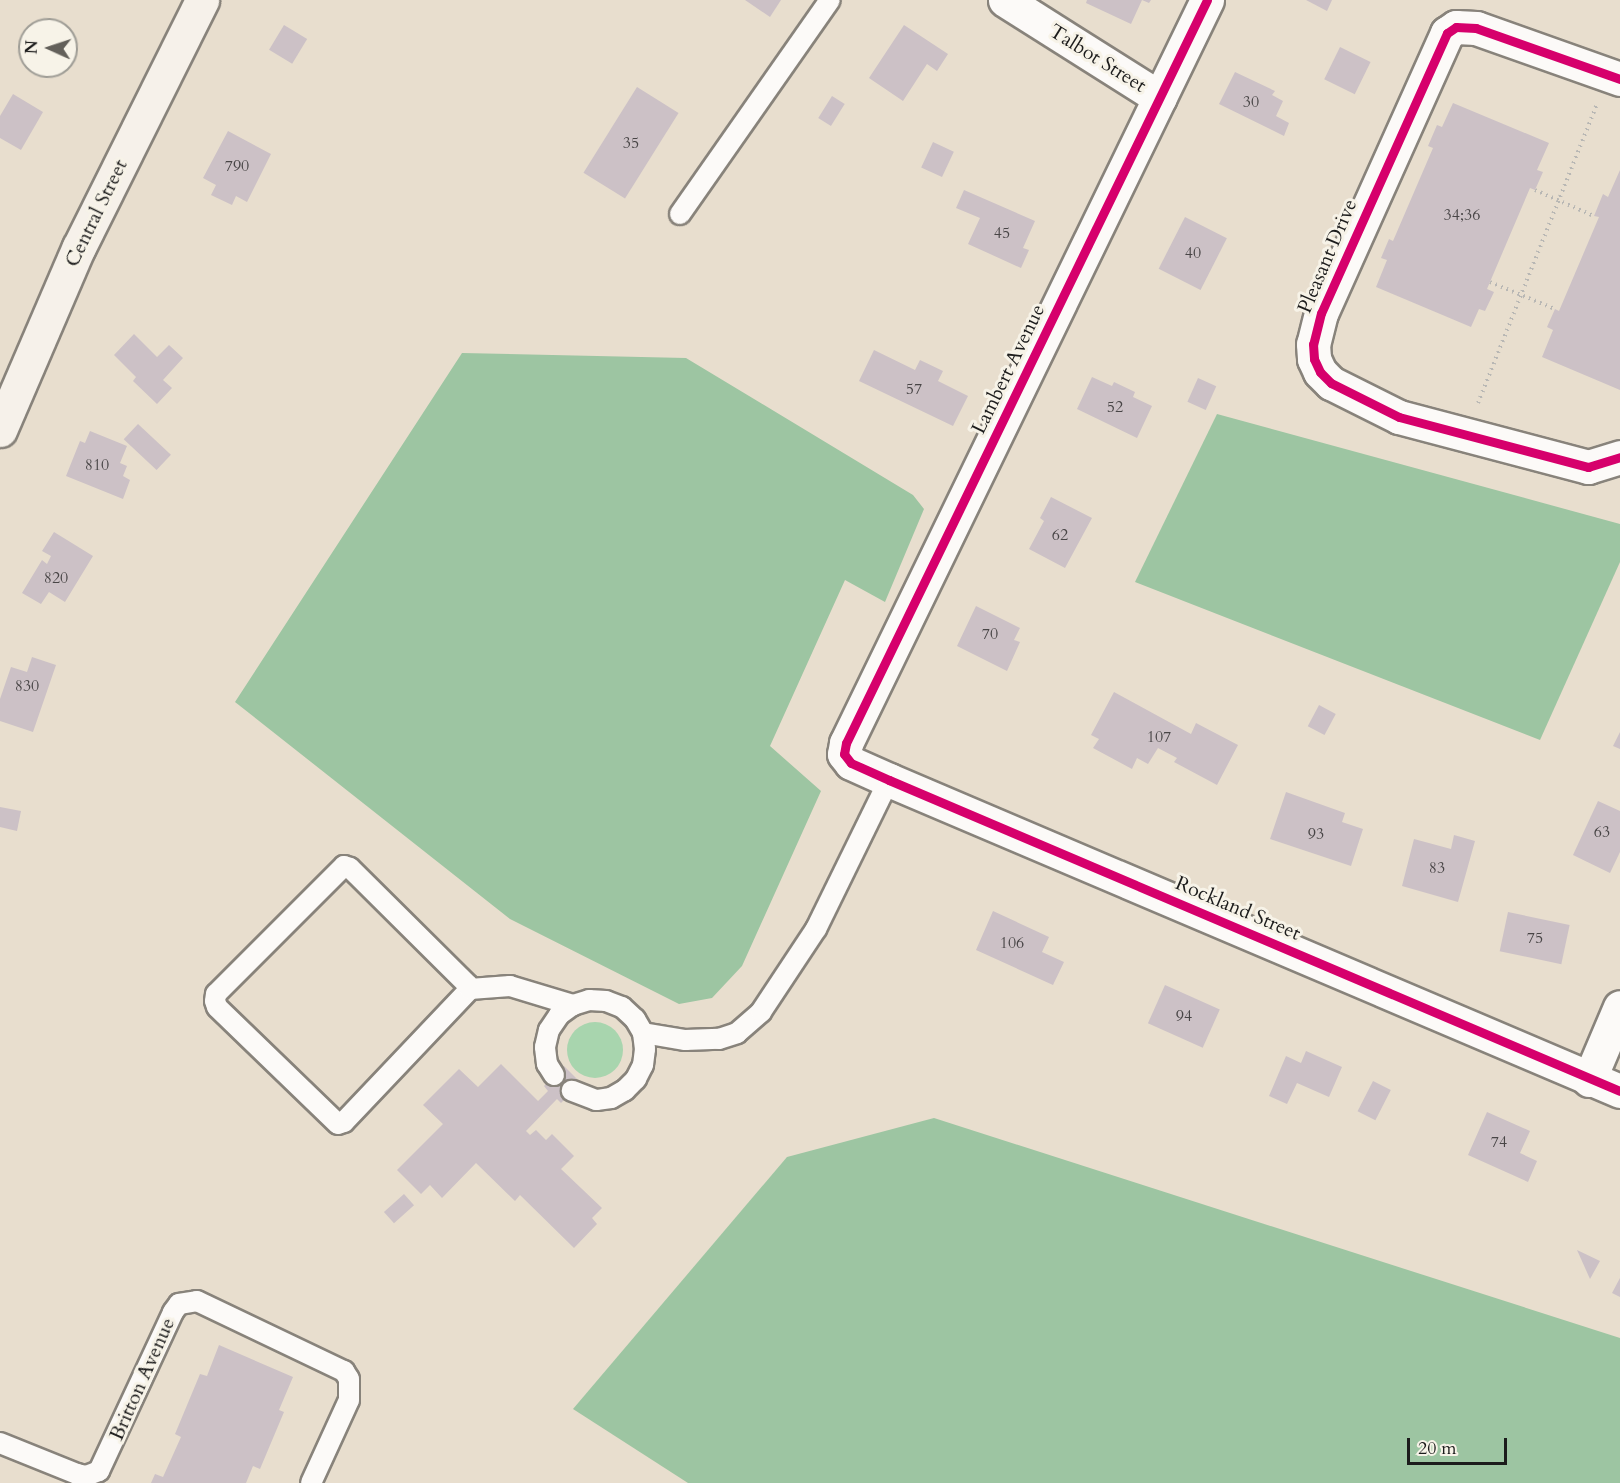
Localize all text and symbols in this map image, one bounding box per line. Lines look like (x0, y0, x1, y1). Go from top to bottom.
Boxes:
north arrow (18, 18, 78, 78)
street label: Talbot Street (1045, 19, 1151, 97)
text: N (21, 40, 43, 55)
house number: 30 (1243, 92, 1259, 112)
house number: 35 (623, 133, 639, 153)
street label: Central Street (60, 155, 132, 271)
house number: 790 (225, 156, 249, 176)
street label: Pleasant Drive (1292, 195, 1362, 317)
house number: 34;36 (1444, 205, 1480, 225)
house number: 45 (994, 223, 1010, 243)
house number: 40 (1185, 243, 1201, 263)
street label: Lambert Avenue (966, 300, 1050, 438)
house number: 57 (906, 379, 922, 399)
house number: 52 (1107, 397, 1123, 417)
house number: 810 (85, 455, 109, 475)
house number: 62 (1052, 525, 1068, 545)
house number: 820 (44, 568, 68, 588)
house number: 70 (982, 624, 998, 644)
house number: 830 (15, 676, 39, 696)
house number: 107 (1147, 727, 1171, 747)
house number: 63 (1594, 822, 1610, 842)
house number: 93 (1308, 824, 1324, 844)
house number: 83 (1429, 858, 1445, 878)
street label: Rockland Street (1172, 871, 1304, 945)
house number: 75 (1527, 928, 1543, 948)
house number: 106 (1000, 933, 1024, 953)
house number: 94 (1176, 1006, 1192, 1026)
house number: 74 (1491, 1132, 1507, 1152)
street label: Britton Avenue (104, 1314, 180, 1444)
scale bar (1410, 1426, 1510, 1464)
text: 20 m (1418, 1436, 1457, 1461)

